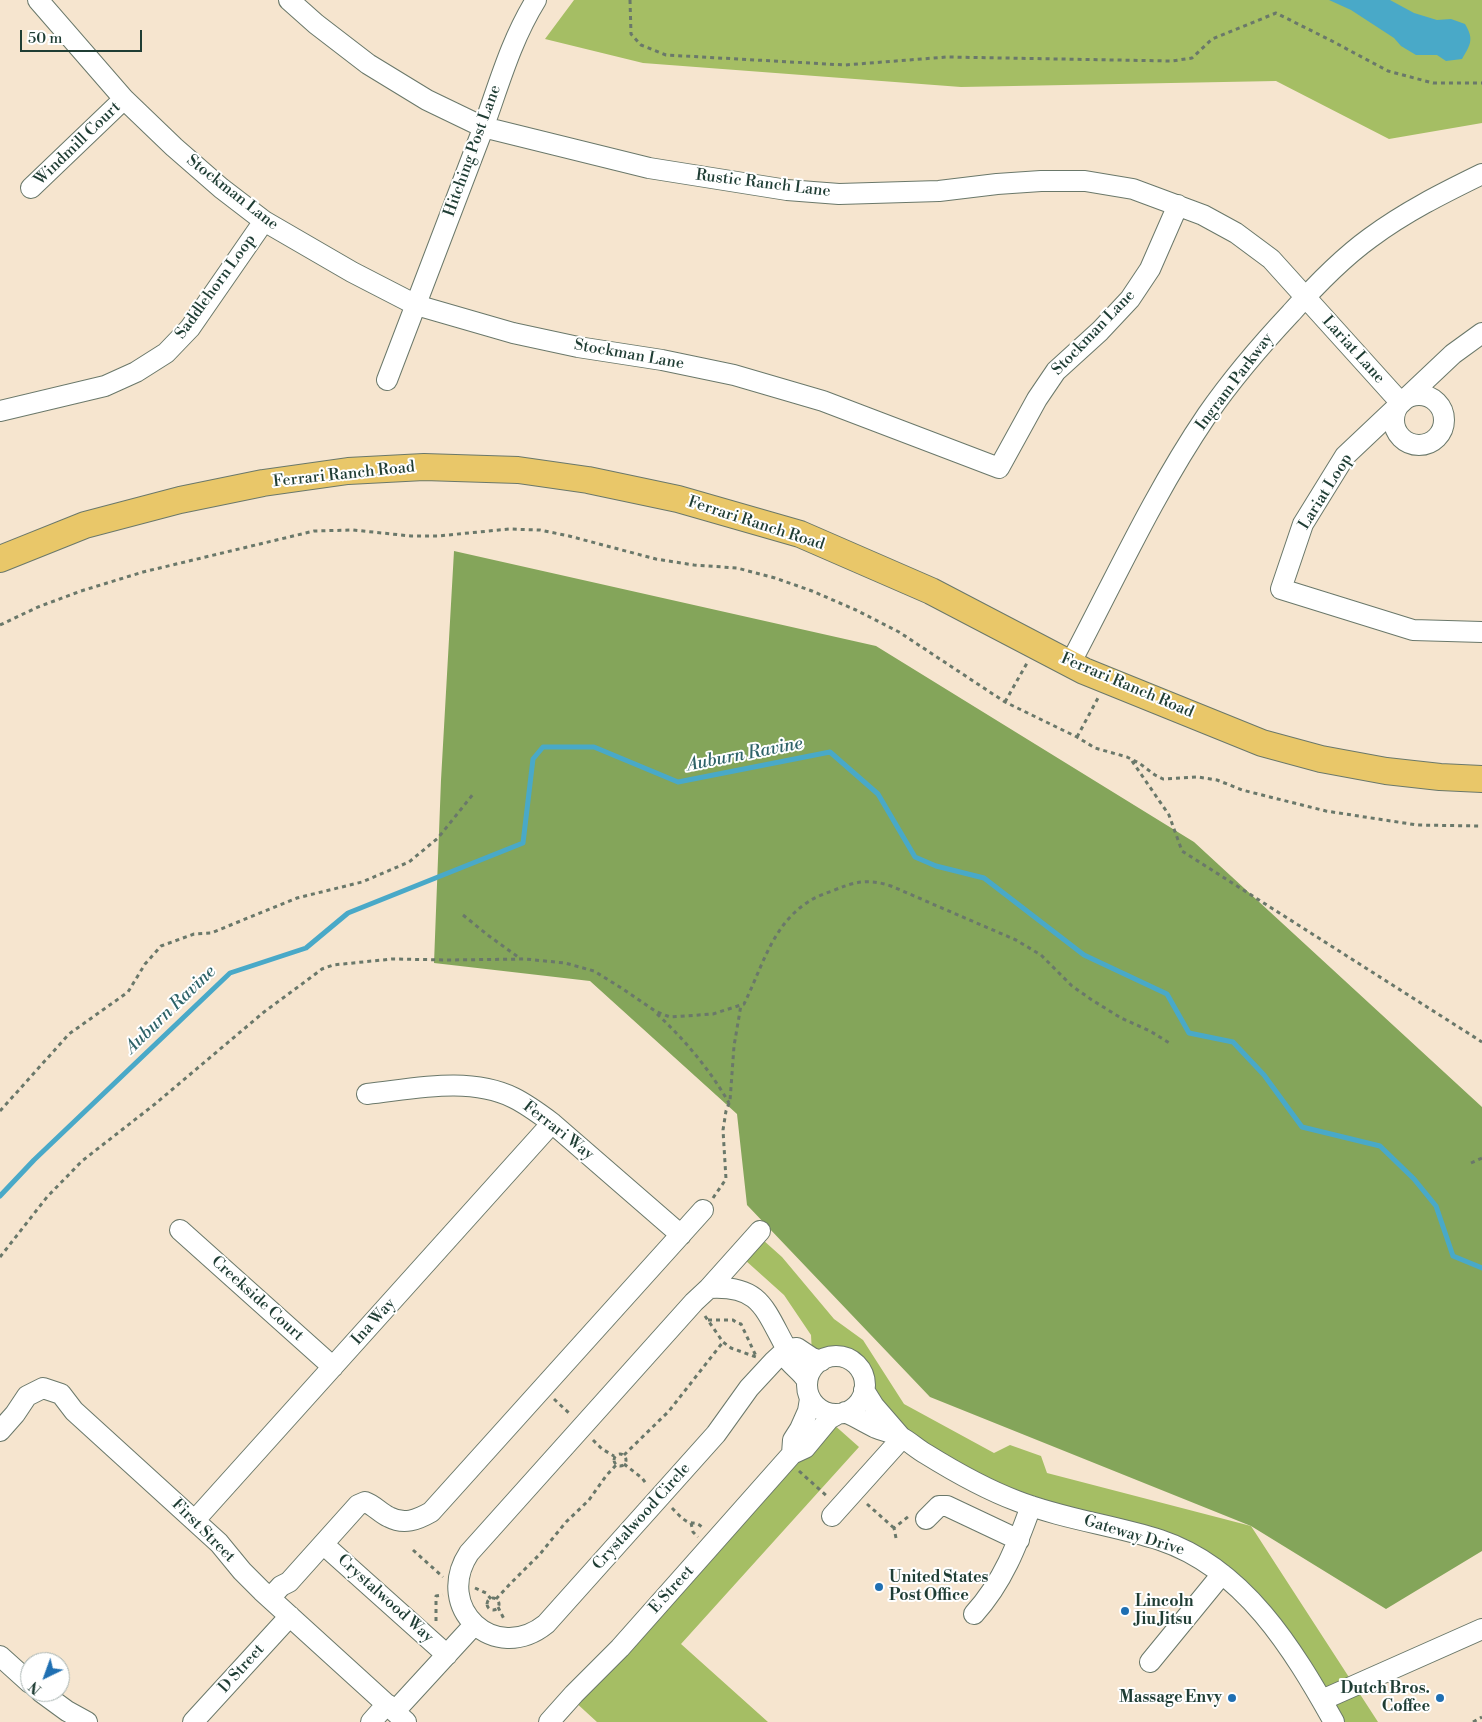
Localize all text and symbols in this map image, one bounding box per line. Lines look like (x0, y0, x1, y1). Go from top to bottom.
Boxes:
scale bar (22, 20, 145, 52)
text: 50 m (28, 29, 62, 48)
street label: Hitching Post Lane (440, 83, 506, 219)
street label: Windmill Court (31, 98, 125, 190)
street label: Stockman Lane (182, 151, 282, 235)
street label: Rustic Ranch Lane (694, 166, 832, 202)
street label: Saddlehorn Loop (172, 231, 260, 343)
street label: Stockman Lane (1048, 286, 1140, 380)
street label: Lariat Lane (1318, 312, 1388, 388)
street label: Ingram Parkway (1192, 330, 1278, 434)
street label: Stockman Lane (573, 336, 685, 374)
street label: Lariat Loop (1295, 450, 1357, 534)
street label: Ferrari Ranch Road (272, 458, 416, 492)
street label: Ferrari Ranch Road (685, 493, 827, 555)
street label: Ferrari Ranch Road (1058, 649, 1196, 723)
water label: Auburn Ravine (685, 733, 805, 777)
water label: Auburn Ravine (121, 961, 221, 1059)
street label: Ferrari Way (519, 1097, 597, 1165)
street label: Creekside Court (207, 1252, 307, 1346)
street label: Ina Way (348, 1295, 400, 1349)
street label: Crystalwood Circle (589, 1460, 695, 1574)
street label: First Street (167, 1495, 239, 1567)
street label: Gateway Drive (1081, 1512, 1187, 1560)
street label: Crystalwood Way (333, 1551, 437, 1647)
street label: E Street (646, 1562, 698, 1618)
place label: United States Post Office (889, 1568, 988, 1606)
marker: United States Post Office (873, 1581, 885, 1593)
place label: Lincoln Jiu Jitsu (1135, 1592, 1194, 1630)
marker: Lincoln Jiu Jitsu (1119, 1605, 1131, 1617)
street label: D Street (215, 1641, 269, 1697)
north arrow (20, 1652, 70, 1702)
text: N (25, 1677, 46, 1698)
place label: Dutch Bros. Coffee (1340, 1679, 1430, 1717)
place label: Massage Envy (1119, 1688, 1222, 1708)
marker: Massage Envy (1226, 1692, 1238, 1704)
marker: Dutch Bros. Coffee (1434, 1692, 1446, 1704)

